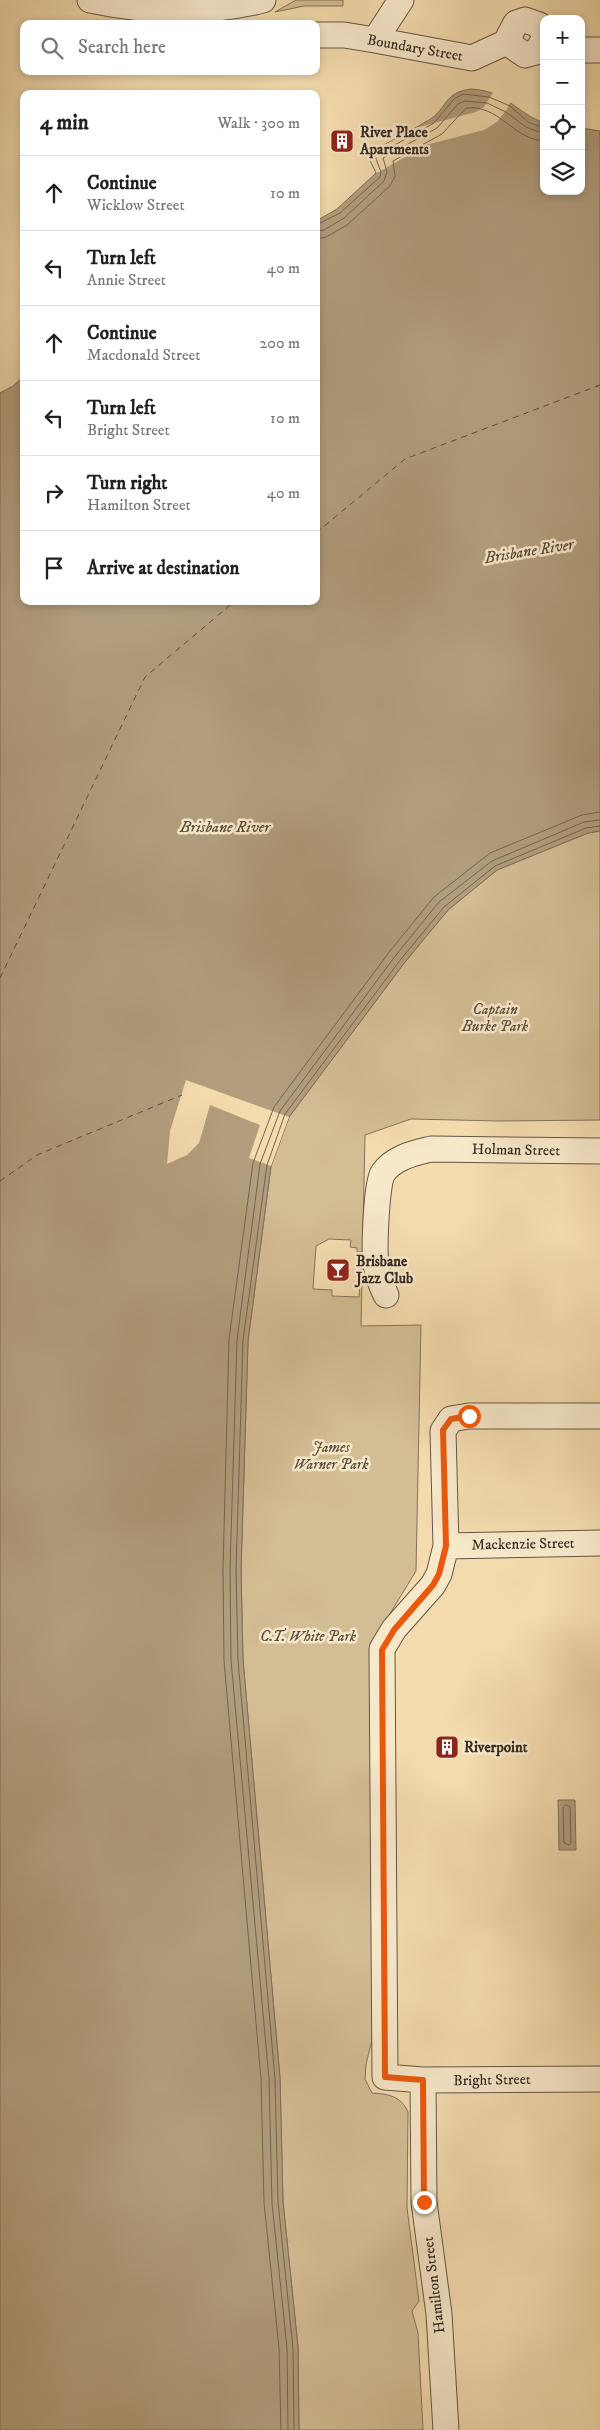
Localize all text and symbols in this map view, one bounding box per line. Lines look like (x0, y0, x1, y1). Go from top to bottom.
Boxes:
map controls (540, 15, 585, 195)
button: + (540, 15, 585, 60)
search box (20, 20, 320, 75)
street label: Boundary Street (366, 30, 465, 66)
icon: search (38, 34, 66, 62)
text: Search here (78, 36, 166, 59)
button: − (540, 60, 585, 105)
button: locate (540, 105, 585, 150)
text: 4 min (40, 110, 89, 136)
text: Walk · 300 m (217, 113, 300, 133)
place label: River Place Apartments (359, 123, 429, 159)
building icon: River Place Apartments (329, 128, 355, 154)
button: layers (540, 150, 585, 195)
text: Continue (87, 172, 157, 195)
icon: ahead (40, 179, 68, 207)
text: 10 m (270, 183, 300, 203)
text: Wicklow Street (87, 195, 185, 215)
text: Turn left (87, 247, 156, 270)
icon: left (40, 254, 68, 282)
text: 40 m (267, 258, 300, 278)
text: Annie Street (87, 270, 166, 290)
text: Continue (87, 322, 157, 345)
icon: ahead (40, 329, 68, 357)
text: 200 m (259, 333, 300, 353)
text: Macdonald Street (87, 345, 200, 365)
text: Turn left (87, 397, 156, 420)
icon: left (40, 404, 68, 432)
text: 10 m (270, 408, 300, 428)
text: Bright Street (87, 420, 170, 440)
text: Turn right (87, 472, 167, 495)
icon: right (40, 479, 68, 507)
text: 40 m (267, 483, 300, 503)
text: Hamilton Street (87, 495, 191, 515)
water label: Brisbane River (482, 534, 576, 568)
icon: arrive (40, 554, 68, 582)
text: Arrive at destination (87, 557, 239, 580)
water label: Brisbane River (179, 817, 271, 837)
park label: Captain Burke Park (461, 1000, 529, 1036)
street label: Holman Street (472, 1140, 560, 1160)
place label: Brisbane Jazz Club (354, 1252, 413, 1288)
bar icon: Brisbane Jazz Club (325, 1257, 351, 1283)
route start (458, 1405, 481, 1428)
park label: James Warner Park (294, 1438, 369, 1474)
street label: Mackenzie Street (471, 1534, 575, 1554)
park label: C.T. White Park (260, 1627, 357, 1646)
building icon: Riverpoint (434, 1734, 460, 1760)
place label: Riverpoint (464, 1738, 528, 1757)
street label: Bright Street (453, 2070, 531, 2090)
route end (413, 2191, 436, 2214)
street label: Hamilton Street (419, 2235, 449, 2334)

